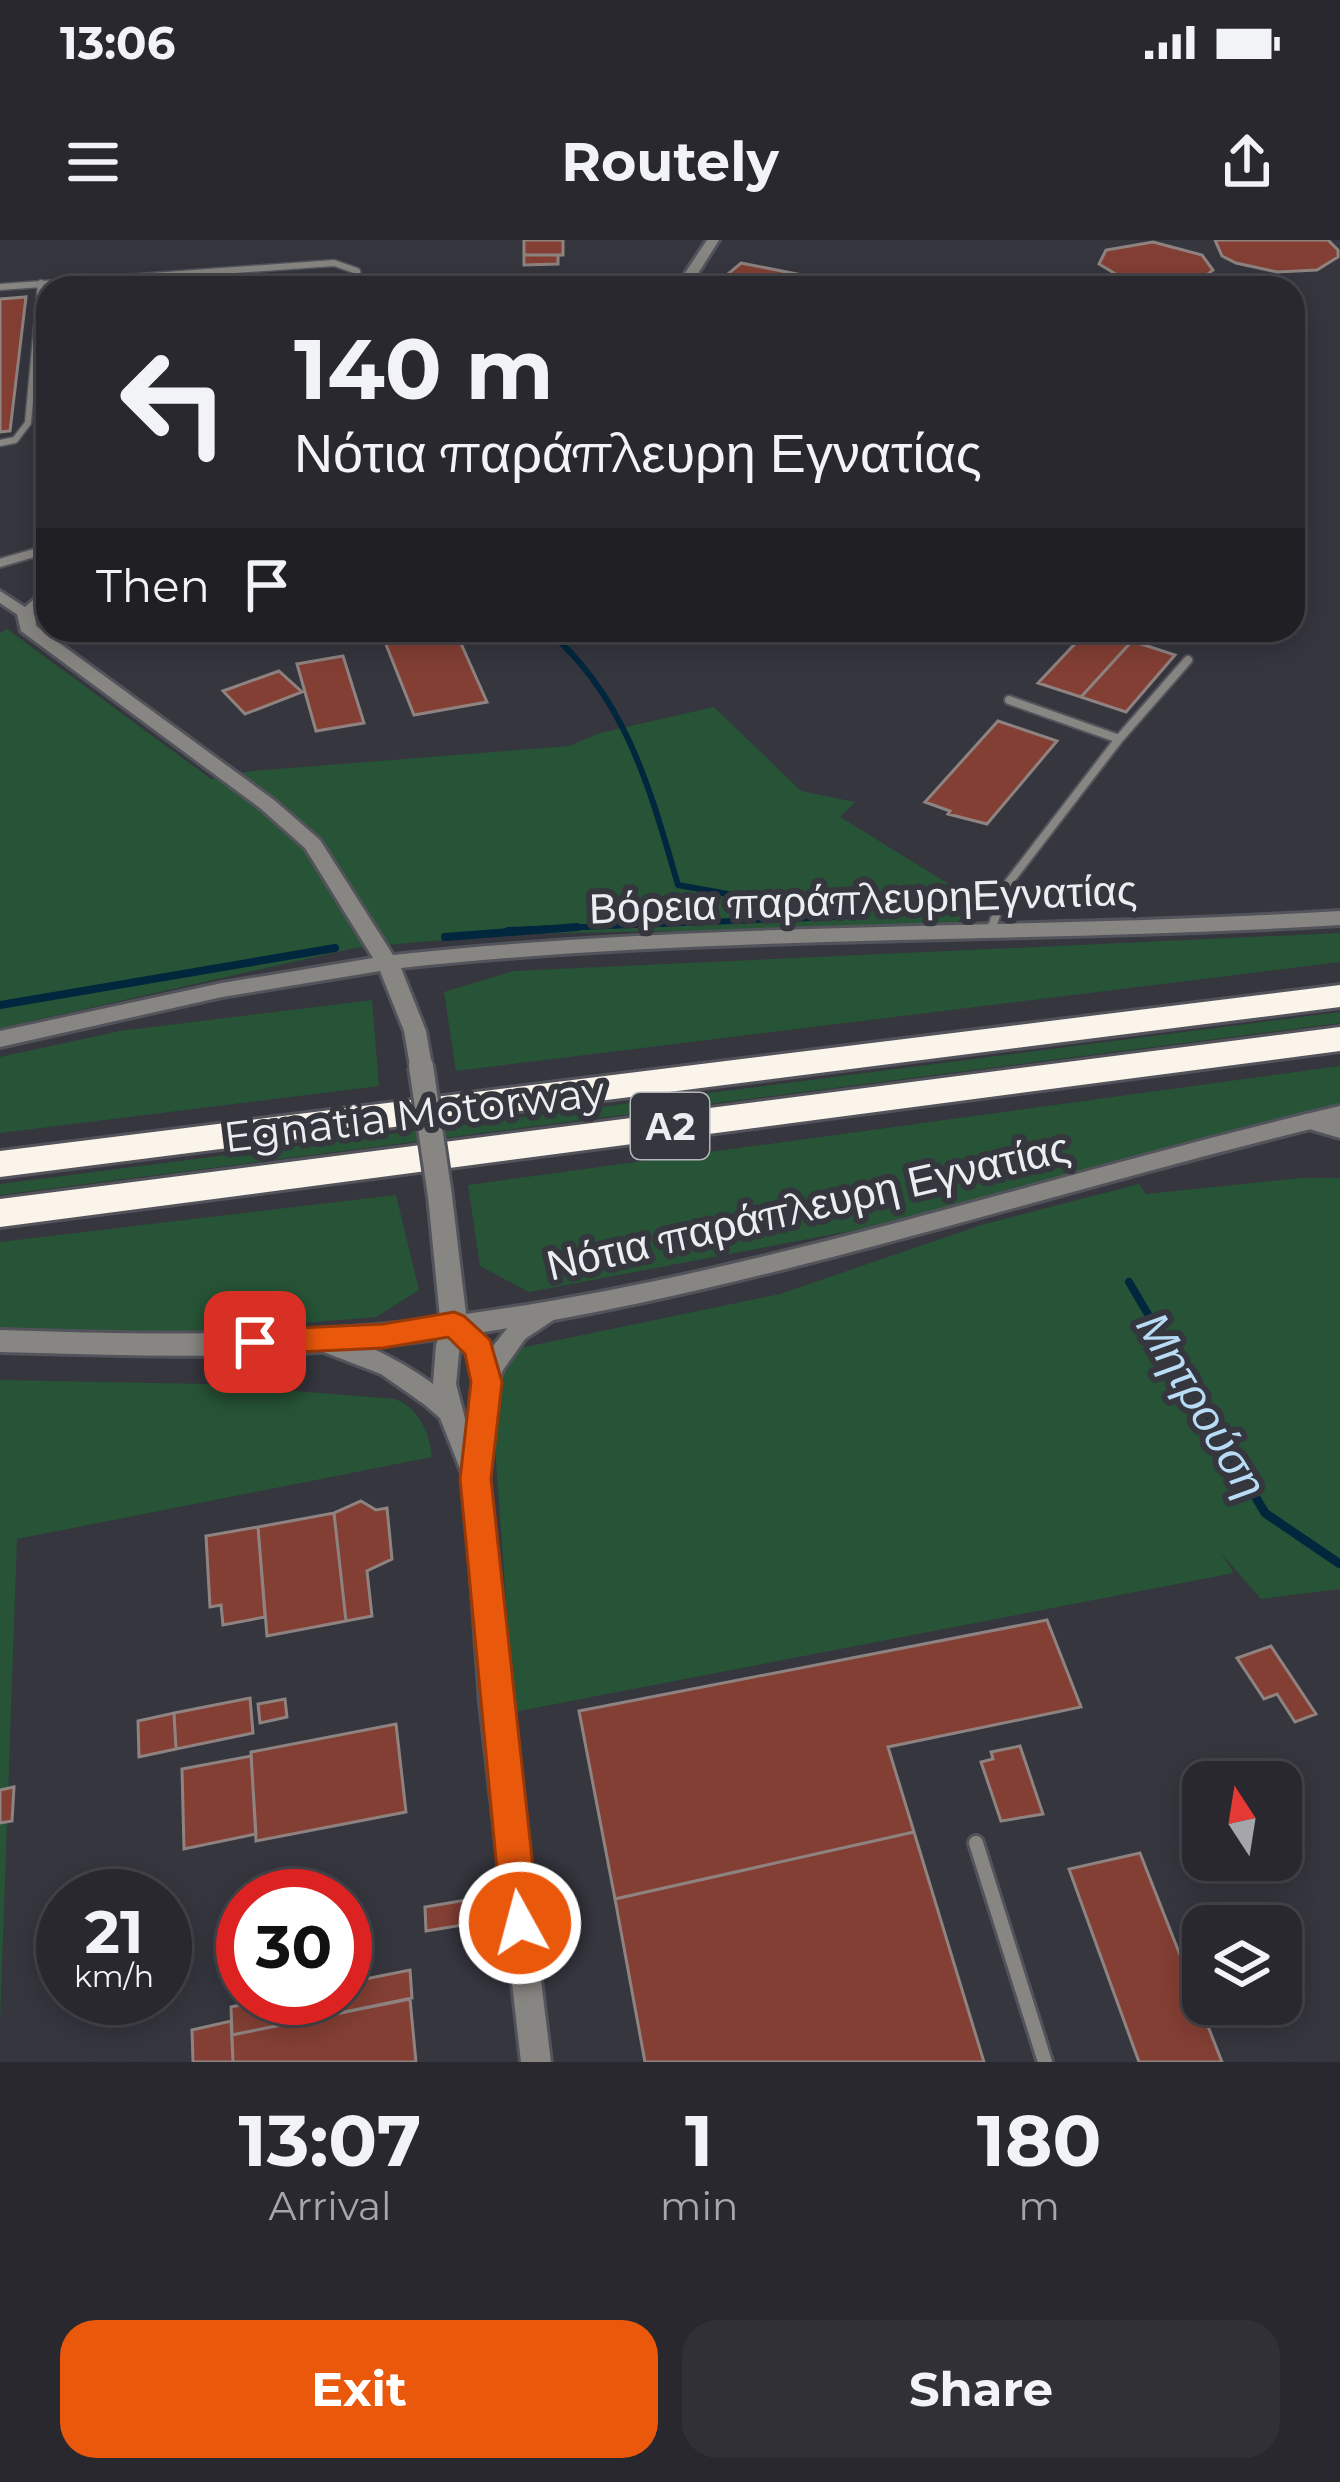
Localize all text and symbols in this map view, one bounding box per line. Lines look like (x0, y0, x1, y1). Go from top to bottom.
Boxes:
text: 13:06 (60, 15, 175, 70)
icon: menu (60, 129, 126, 195)
text: Routely (561, 129, 779, 195)
icon: share (1214, 129, 1280, 195)
text: 140 m (294, 318, 554, 420)
icon: left (96, 324, 252, 480)
text: Νότια παράπλευρη Εγνατίας (294, 420, 982, 486)
icon: arrive (234, 552, 300, 618)
text: Then (96, 558, 210, 613)
street label: Βόρεια παράπλευρηΕγνατίας (588, 863, 1138, 935)
street label: Egnatia Motorway (221, 1065, 608, 1163)
road number: Α2 (631, 1093, 709, 1159)
street label: Νότια παράπλευρη Εγνατίας (542, 1121, 1074, 1291)
pin (204, 1291, 306, 1393)
water label: Μητρούση (1126, 1302, 1279, 1508)
icon: arrive (222, 1309, 288, 1375)
north arrow (1182, 1761, 1302, 1881)
map controls (1182, 1761, 1302, 2025)
position arrow (457, 1860, 583, 1986)
speed limit sign: 30 (216, 1869, 372, 2025)
text: 21 (85, 1895, 143, 1968)
button: layers (1182, 1905, 1302, 2025)
text: km/h (74, 1958, 154, 1995)
text: 13:07 (239, 2096, 422, 2184)
text: 1 (685, 2096, 713, 2184)
text: 180 (977, 2096, 1101, 2184)
text: Arrival (269, 2182, 392, 2230)
text: min (660, 2182, 738, 2230)
text: m (1018, 2182, 1060, 2230)
button: Exit (60, 2320, 658, 2458)
button: Share (682, 2320, 1280, 2458)

